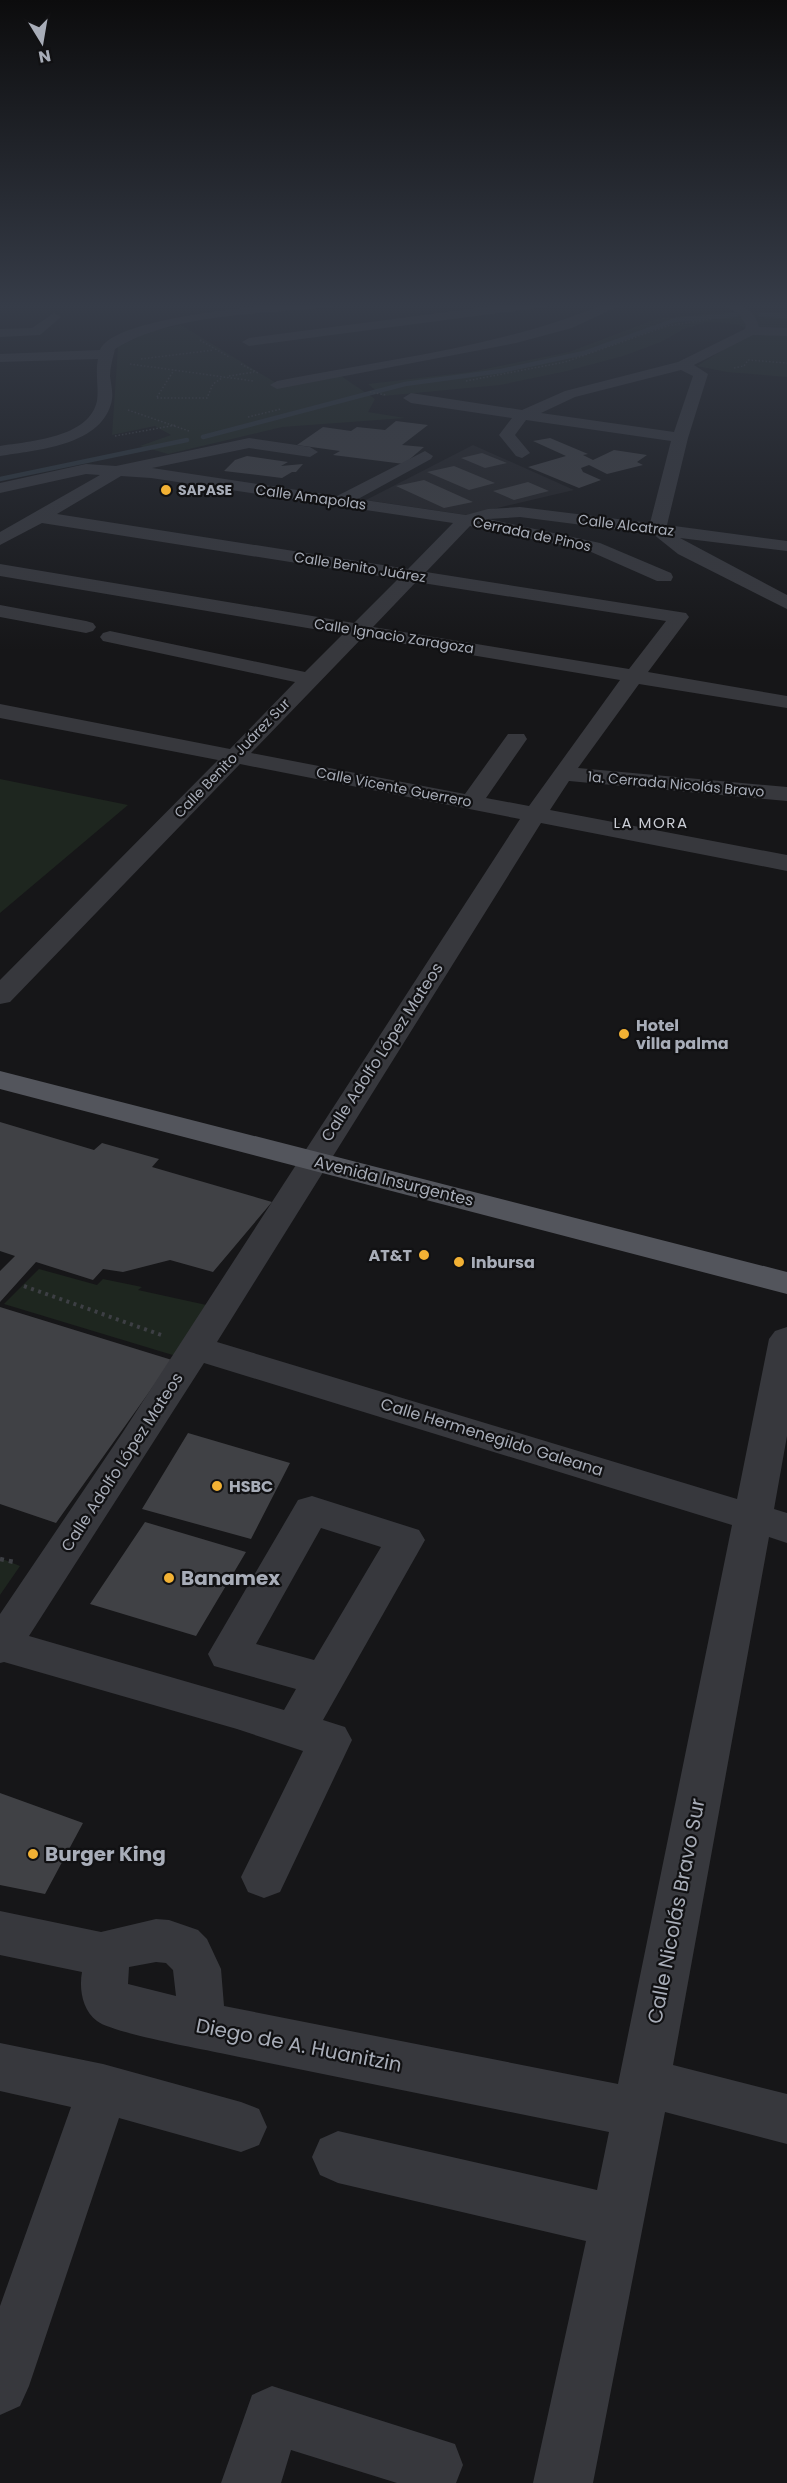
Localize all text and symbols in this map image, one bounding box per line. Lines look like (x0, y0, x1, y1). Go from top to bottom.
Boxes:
north arrow (12, 12, 72, 72)
text: N (37, 44, 53, 69)
street label: Calle Amapolas (254, 479, 368, 515)
place label: SAPASE (178, 480, 232, 500)
marker: SAPASE (159, 483, 173, 497)
street label: Calle Alcatraz (577, 509, 675, 541)
street label: Cerrada de Pinos (471, 512, 593, 556)
street label: Calle Benito Juárez (293, 547, 427, 587)
street label: Calle Ignacio Zaragoza (313, 613, 475, 659)
street label: Calle Benito Juárez Sur (169, 694, 295, 822)
street label: Calle Vicente Guerrero (315, 762, 473, 812)
street label: 1a. Cerrada Nicolás Bravo (587, 766, 765, 802)
district label: LA MORA (613, 812, 689, 833)
street label: Calle Adolfo López Mateos (315, 958, 449, 1146)
place label: Hotel villa palma (636, 1014, 729, 1055)
marker: Hotel villa palma (617, 1027, 631, 1041)
street label: Avenida Insurgentes (312, 1150, 476, 1212)
place label: AT&T (369, 1244, 413, 1267)
marker: AT&T (417, 1248, 431, 1262)
place label: Inbursa (471, 1251, 535, 1274)
marker: Inbursa (452, 1255, 466, 1269)
street label: Calle Adolfo López Mateos (55, 1368, 189, 1556)
street label: Calle Hermenegildo Galeana (378, 1392, 606, 1482)
place label: HSBC (229, 1475, 273, 1498)
marker: HSBC (210, 1479, 224, 1493)
place label: Banamex (181, 1564, 280, 1592)
marker: Banamex (162, 1571, 176, 1585)
street label: Calle Nicolás Bravo Sur (640, 1796, 712, 2026)
place label: Burger King (45, 1840, 166, 1868)
marker: Burger King (26, 1847, 40, 1861)
street label: Diego de A. Huanitzin (194, 2011, 404, 2079)

